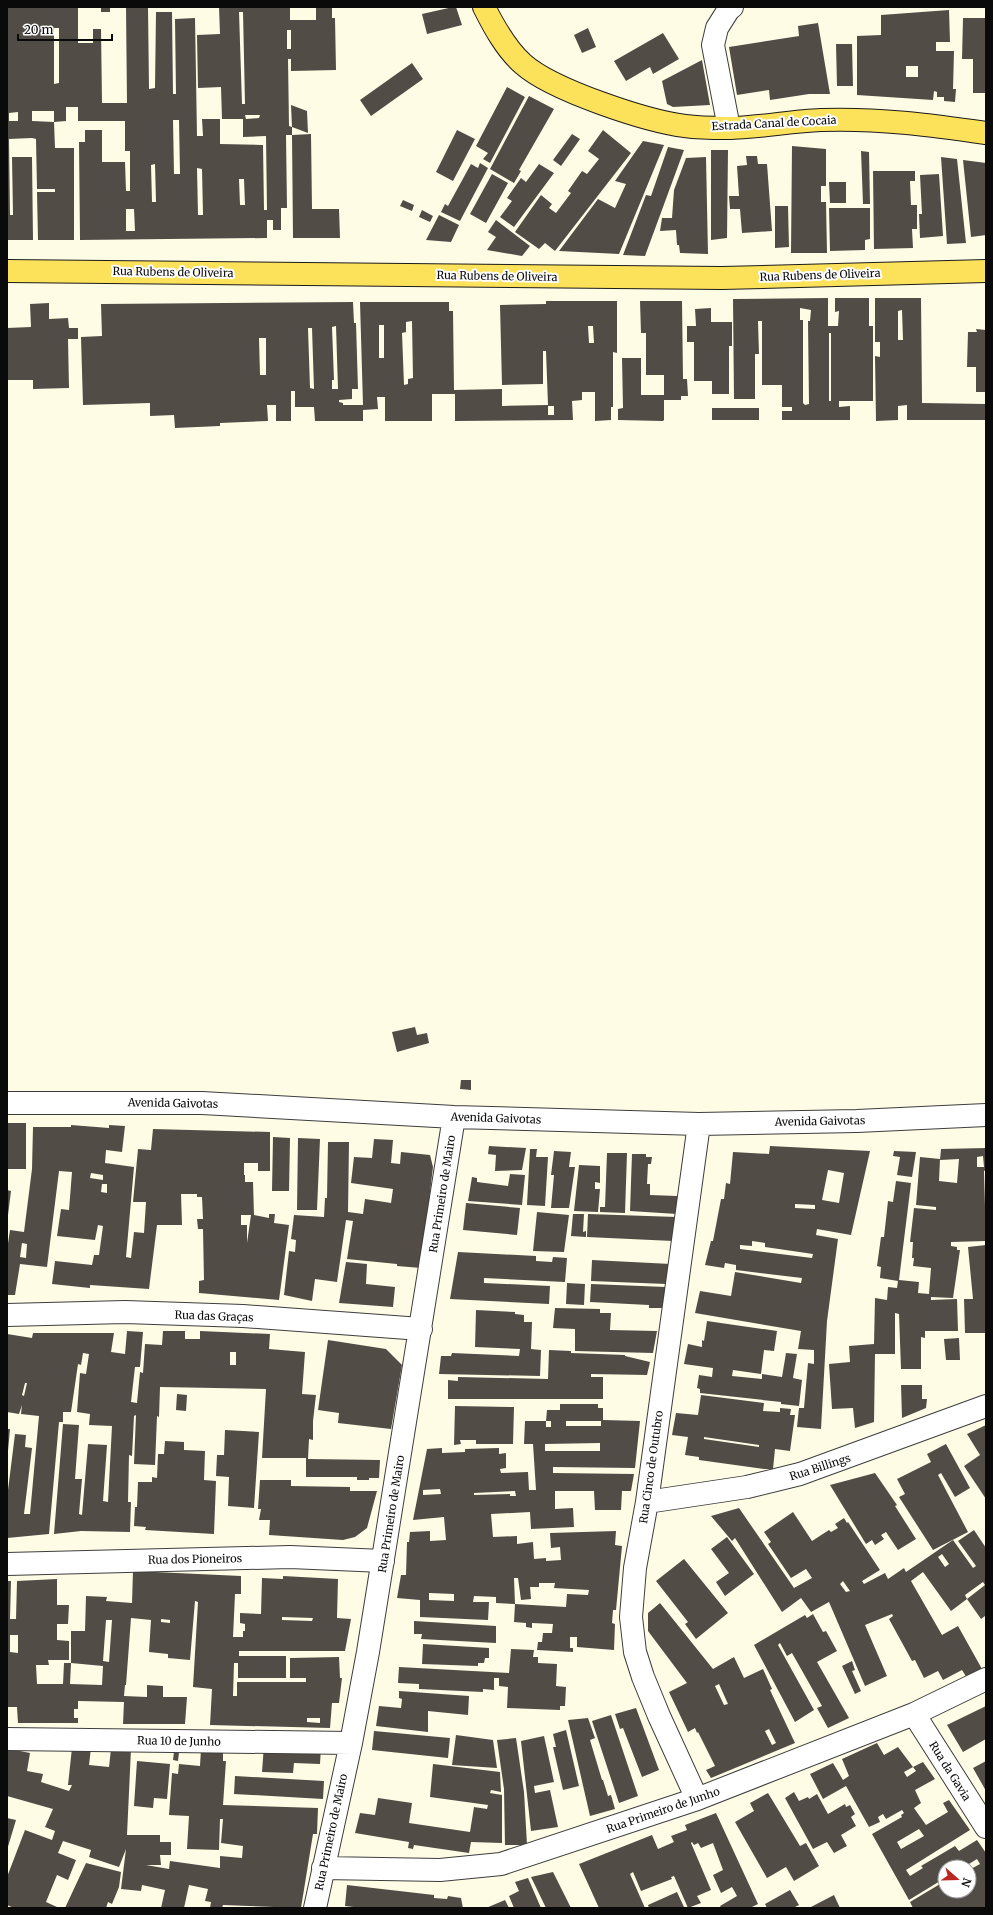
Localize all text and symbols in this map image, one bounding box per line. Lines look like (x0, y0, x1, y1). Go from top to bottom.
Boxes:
scale bar (18, 16, 112, 42)
text: 20 m (24, 22, 53, 37)
street label: Estrada Canal de Cocaia (711, 113, 837, 133)
street label: Rua Rubens de Oliveira (112, 264, 234, 280)
street label: Rua Rubens de Oliveira (759, 266, 881, 284)
street label: Rua Rubens de Oliveira (436, 268, 558, 284)
street label: Avenida Gaivotas (127, 1095, 218, 1111)
street label: Avenida Gaivotas (450, 1109, 541, 1127)
street label: Avenida Gaivotas (774, 1113, 865, 1129)
street label: Rua Primeiro de Mairo (426, 1134, 458, 1254)
street label: Rua das Graças (174, 1308, 254, 1324)
street label: Rua Cinco de Outubro (636, 1409, 666, 1524)
street label: Rua Billings (788, 1451, 852, 1483)
street label: Rua Primeiro de Mairo (375, 1454, 407, 1574)
street label: Rua dos Pioneiros (148, 1551, 242, 1567)
street label: Rua 10 de Junho (137, 1733, 222, 1749)
street label: Rua da Gavia (926, 1739, 974, 1803)
street label: Rua Primeiro de Mairo (312, 1772, 350, 1892)
street label: Rua Primeiro de Junho (605, 1784, 722, 1836)
north arrow (937, 1859, 977, 1899)
text: N (958, 1876, 974, 1889)

